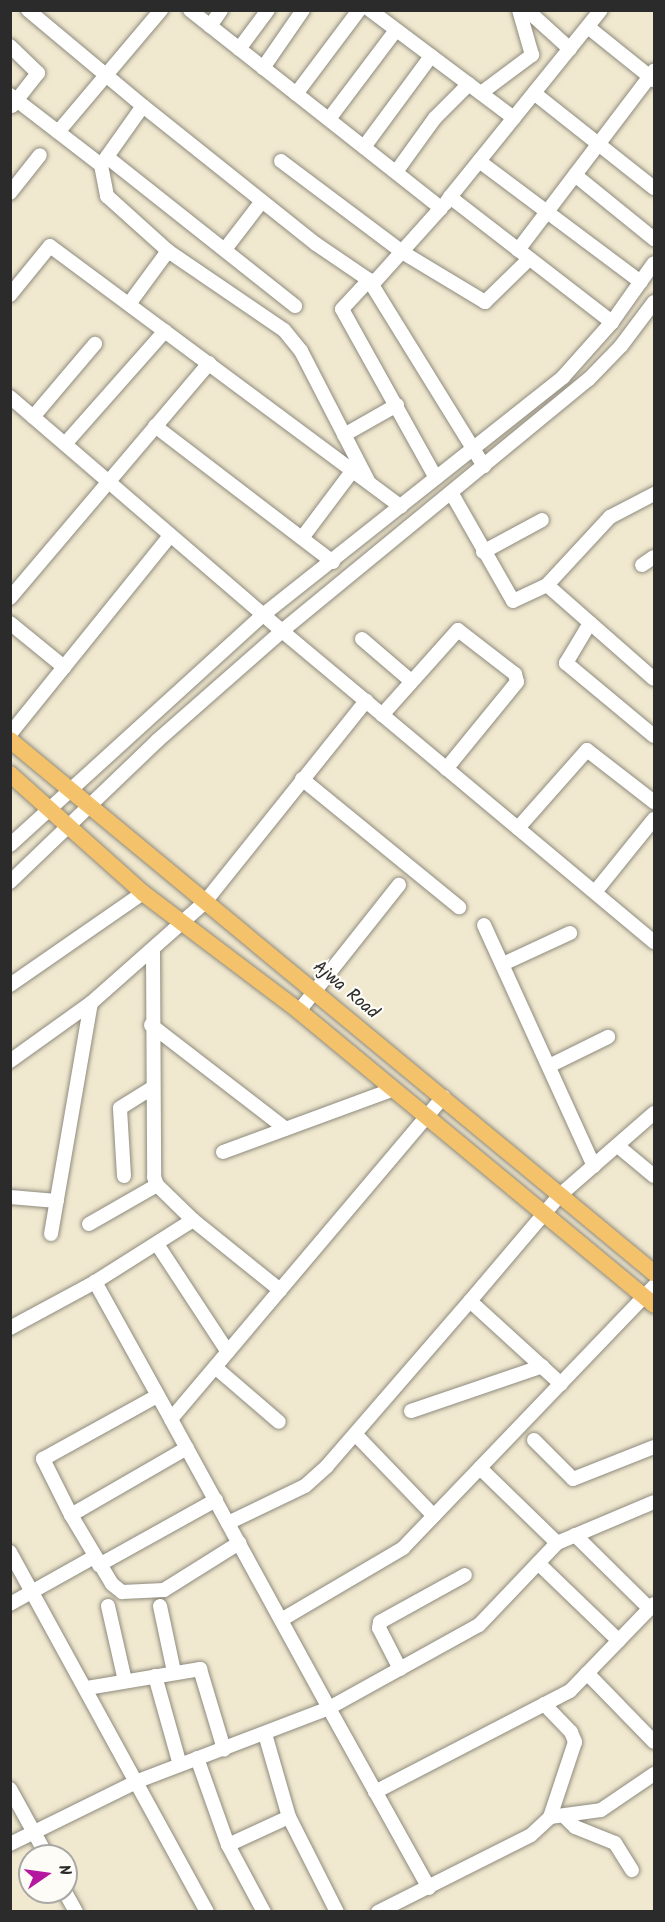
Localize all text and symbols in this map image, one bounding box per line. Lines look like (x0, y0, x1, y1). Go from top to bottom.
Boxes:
street label: Ajwa Road (308, 957, 382, 1025)
north arrow (18, 1844, 78, 1904)
text: N (51, 1863, 77, 1878)

